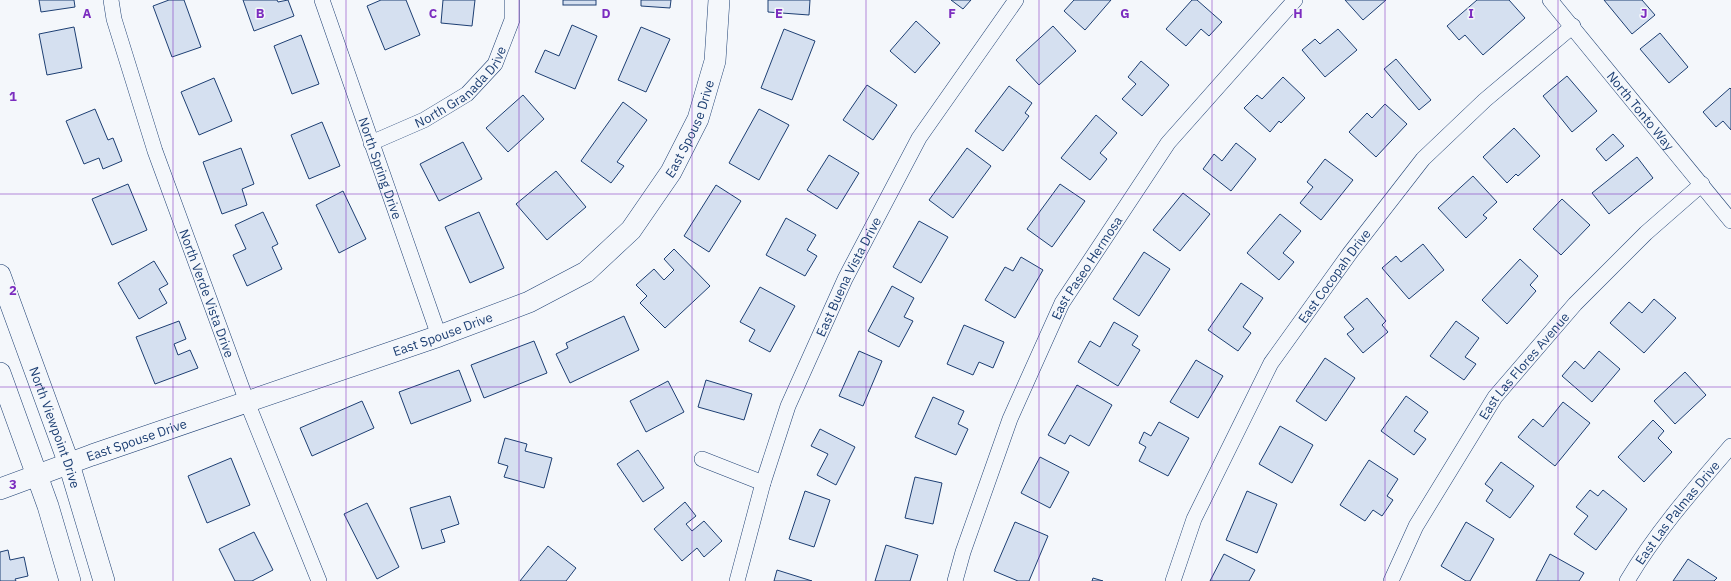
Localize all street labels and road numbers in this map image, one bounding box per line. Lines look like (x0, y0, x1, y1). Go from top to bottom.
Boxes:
street label: North Granada Drive (412, 44, 510, 132)
street label: North Tonto Way (1603, 68, 1678, 154)
street label: East Spouse Drive (661, 78, 718, 181)
street label: North Spring Drive (355, 115, 406, 221)
street label: East Paseo Hermosa (1047, 213, 1126, 322)
street label: East Buena Vista Drive (812, 214, 885, 339)
street label: East Cocopah Drive (1294, 225, 1374, 326)
street label: North Verde Vista Drive (176, 227, 238, 360)
street label: East Spouse Drive (390, 308, 495, 360)
street label: East Las Flores Avenue (1475, 309, 1573, 423)
street label: North Viewpoint Drive (26, 364, 84, 490)
street label: East Spouse Drive (84, 415, 189, 465)
street label: East Las Palmas Drive (1631, 457, 1723, 568)

